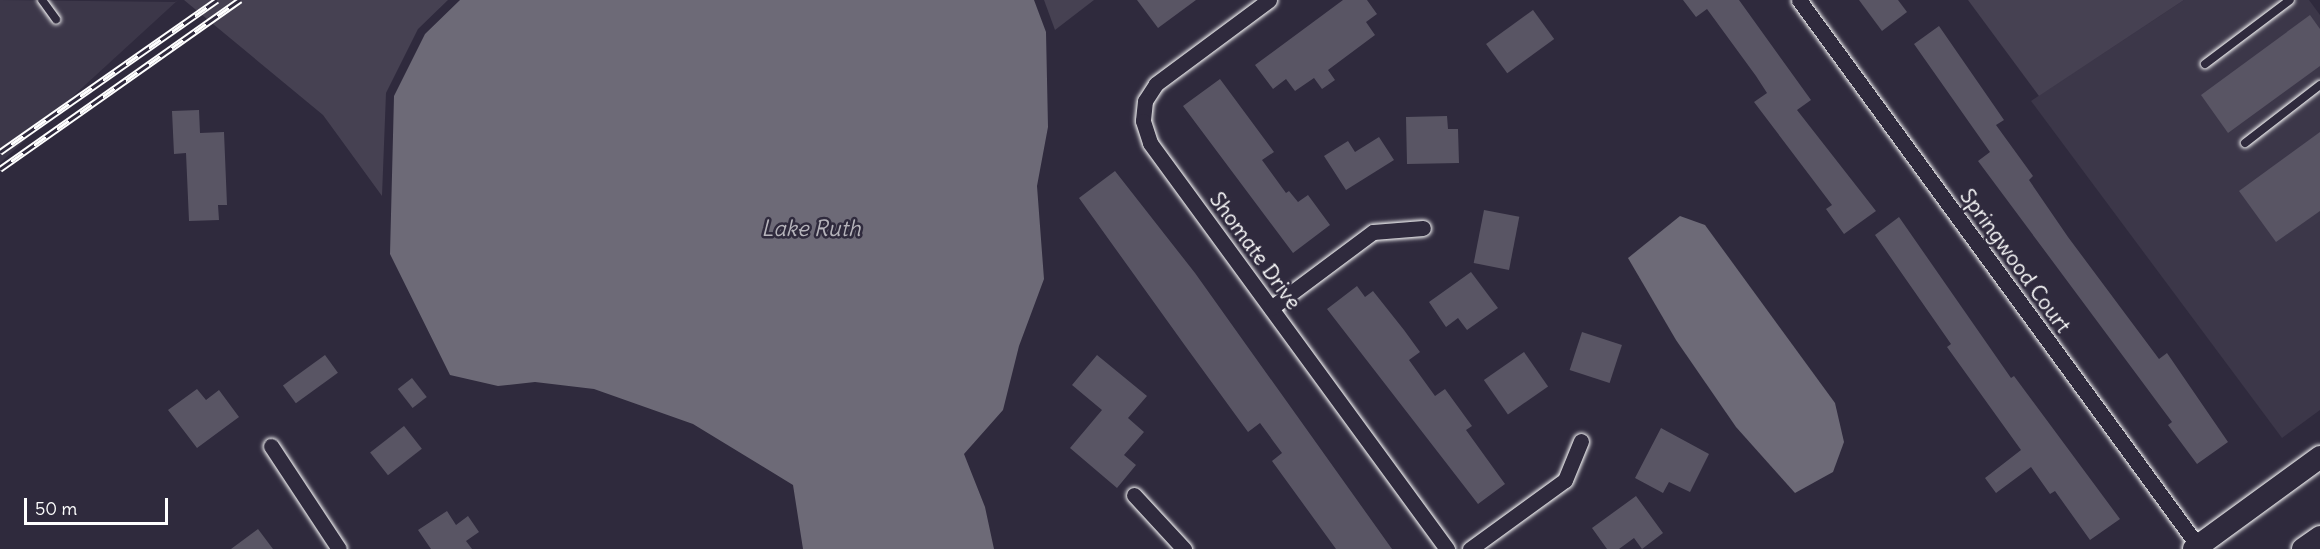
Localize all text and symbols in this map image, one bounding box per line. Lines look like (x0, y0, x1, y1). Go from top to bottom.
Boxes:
street label: Springwood Court (1954, 184, 2076, 338)
street label: Shomate Drive (1204, 187, 1306, 315)
water label: Lake Ruth (761, 216, 861, 242)
scale bar (27, 486, 171, 524)
text: 50 m (35, 497, 77, 520)

